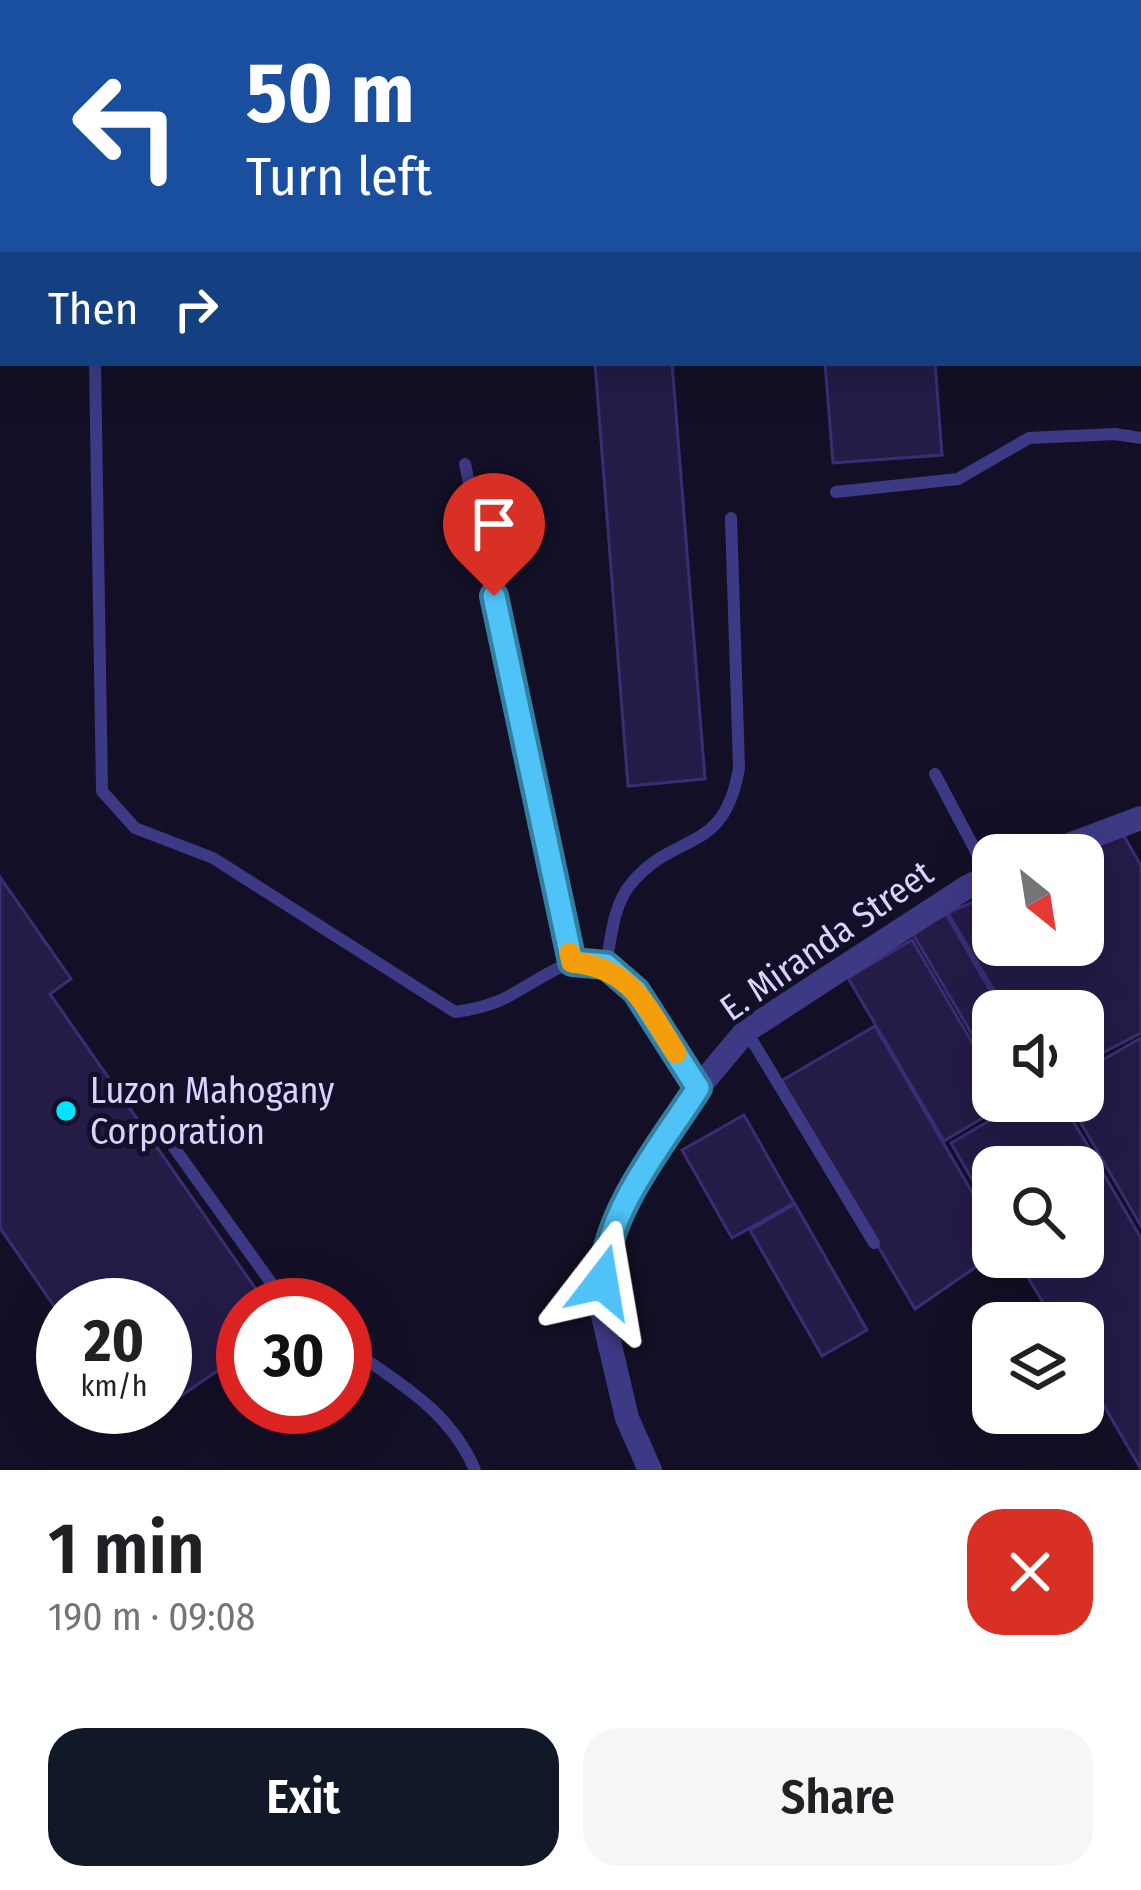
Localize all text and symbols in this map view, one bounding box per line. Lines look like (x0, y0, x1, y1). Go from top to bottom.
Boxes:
text: 50 m (246, 43, 415, 144)
icon: left (48, 48, 204, 204)
text: Turn left (246, 145, 432, 209)
icon: right (163, 276, 229, 342)
text: Then (48, 282, 139, 336)
pin (443, 473, 545, 596)
icon: arrive (461, 491, 527, 557)
north arrow (972, 834, 1104, 966)
map controls (972, 834, 1104, 1434)
street label: E. Miranda Street (712, 851, 942, 1030)
button: sound (972, 990, 1104, 1122)
place label: Luzon Mahogany Corporation (90, 1069, 334, 1154)
marker: Luzon Mahogany Corporation (53, 1098, 79, 1124)
button: search (972, 1146, 1104, 1278)
position arrow (539, 1219, 665, 1345)
speed limit sign: 30 (216, 1278, 372, 1434)
button: layers (972, 1302, 1104, 1434)
text: 20 (84, 1305, 144, 1377)
text: km/h (81, 1368, 147, 1404)
text: 1 min (48, 1506, 205, 1592)
button: close (967, 1509, 1093, 1635)
text: 190 m · 09:08 (48, 1594, 255, 1640)
button: Exit (48, 1728, 559, 1866)
button: Share (583, 1728, 1093, 1866)

